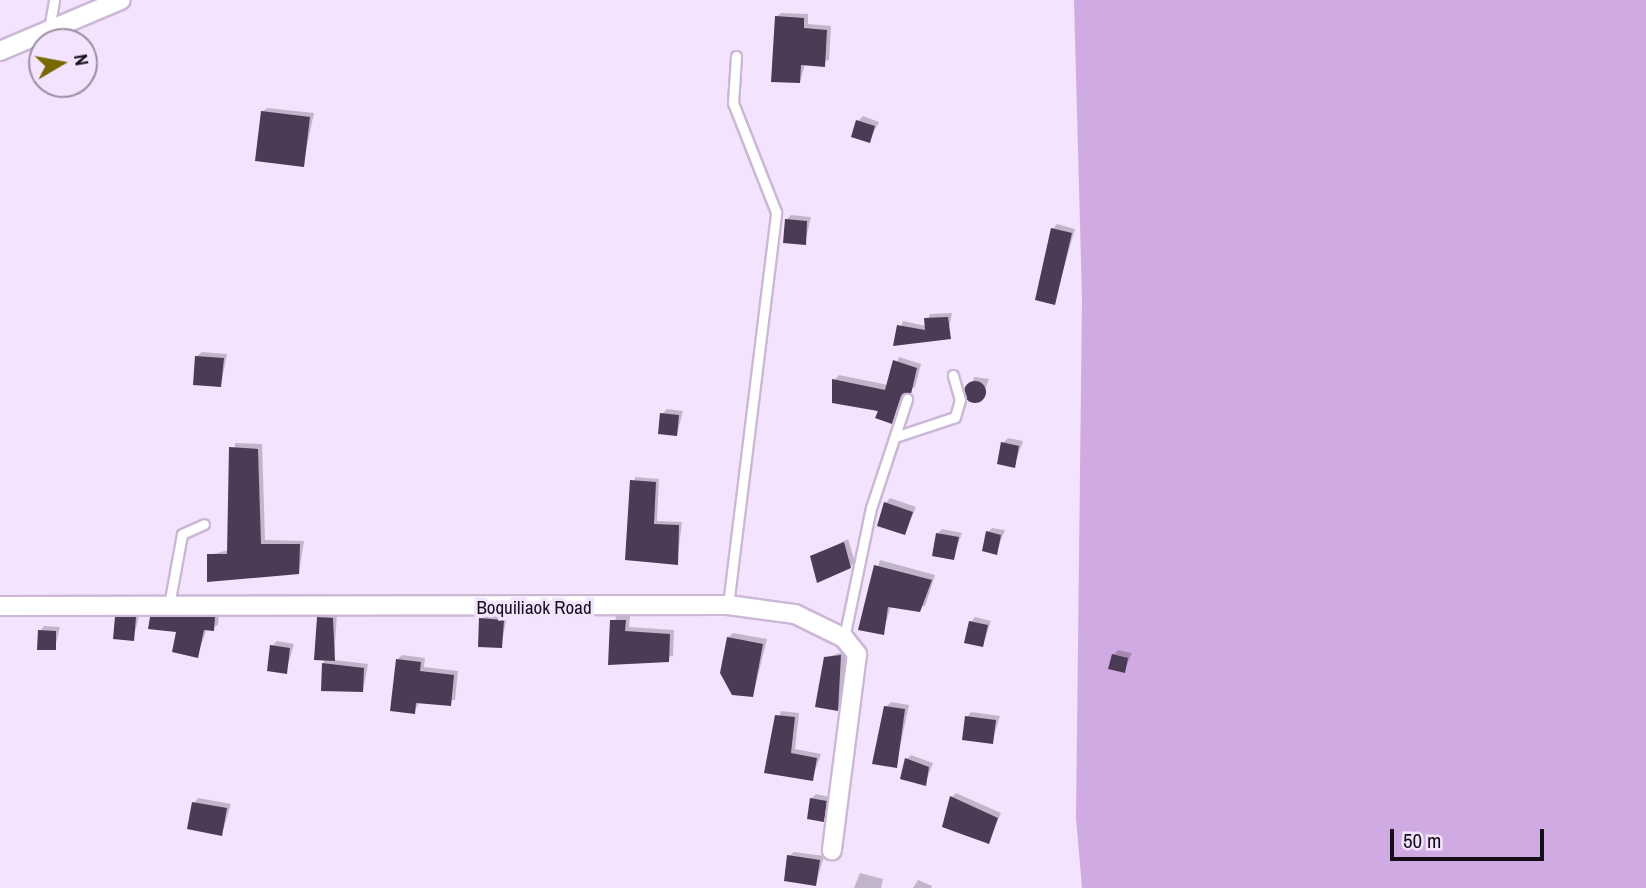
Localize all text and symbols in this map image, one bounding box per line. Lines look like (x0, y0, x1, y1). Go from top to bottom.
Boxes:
north arrow (28, 28, 98, 98)
text: N (68, 52, 95, 67)
street label: Boquiliaok Road (476, 597, 592, 619)
scale bar (1394, 814, 1548, 858)
text: 50 m (1403, 826, 1441, 855)

